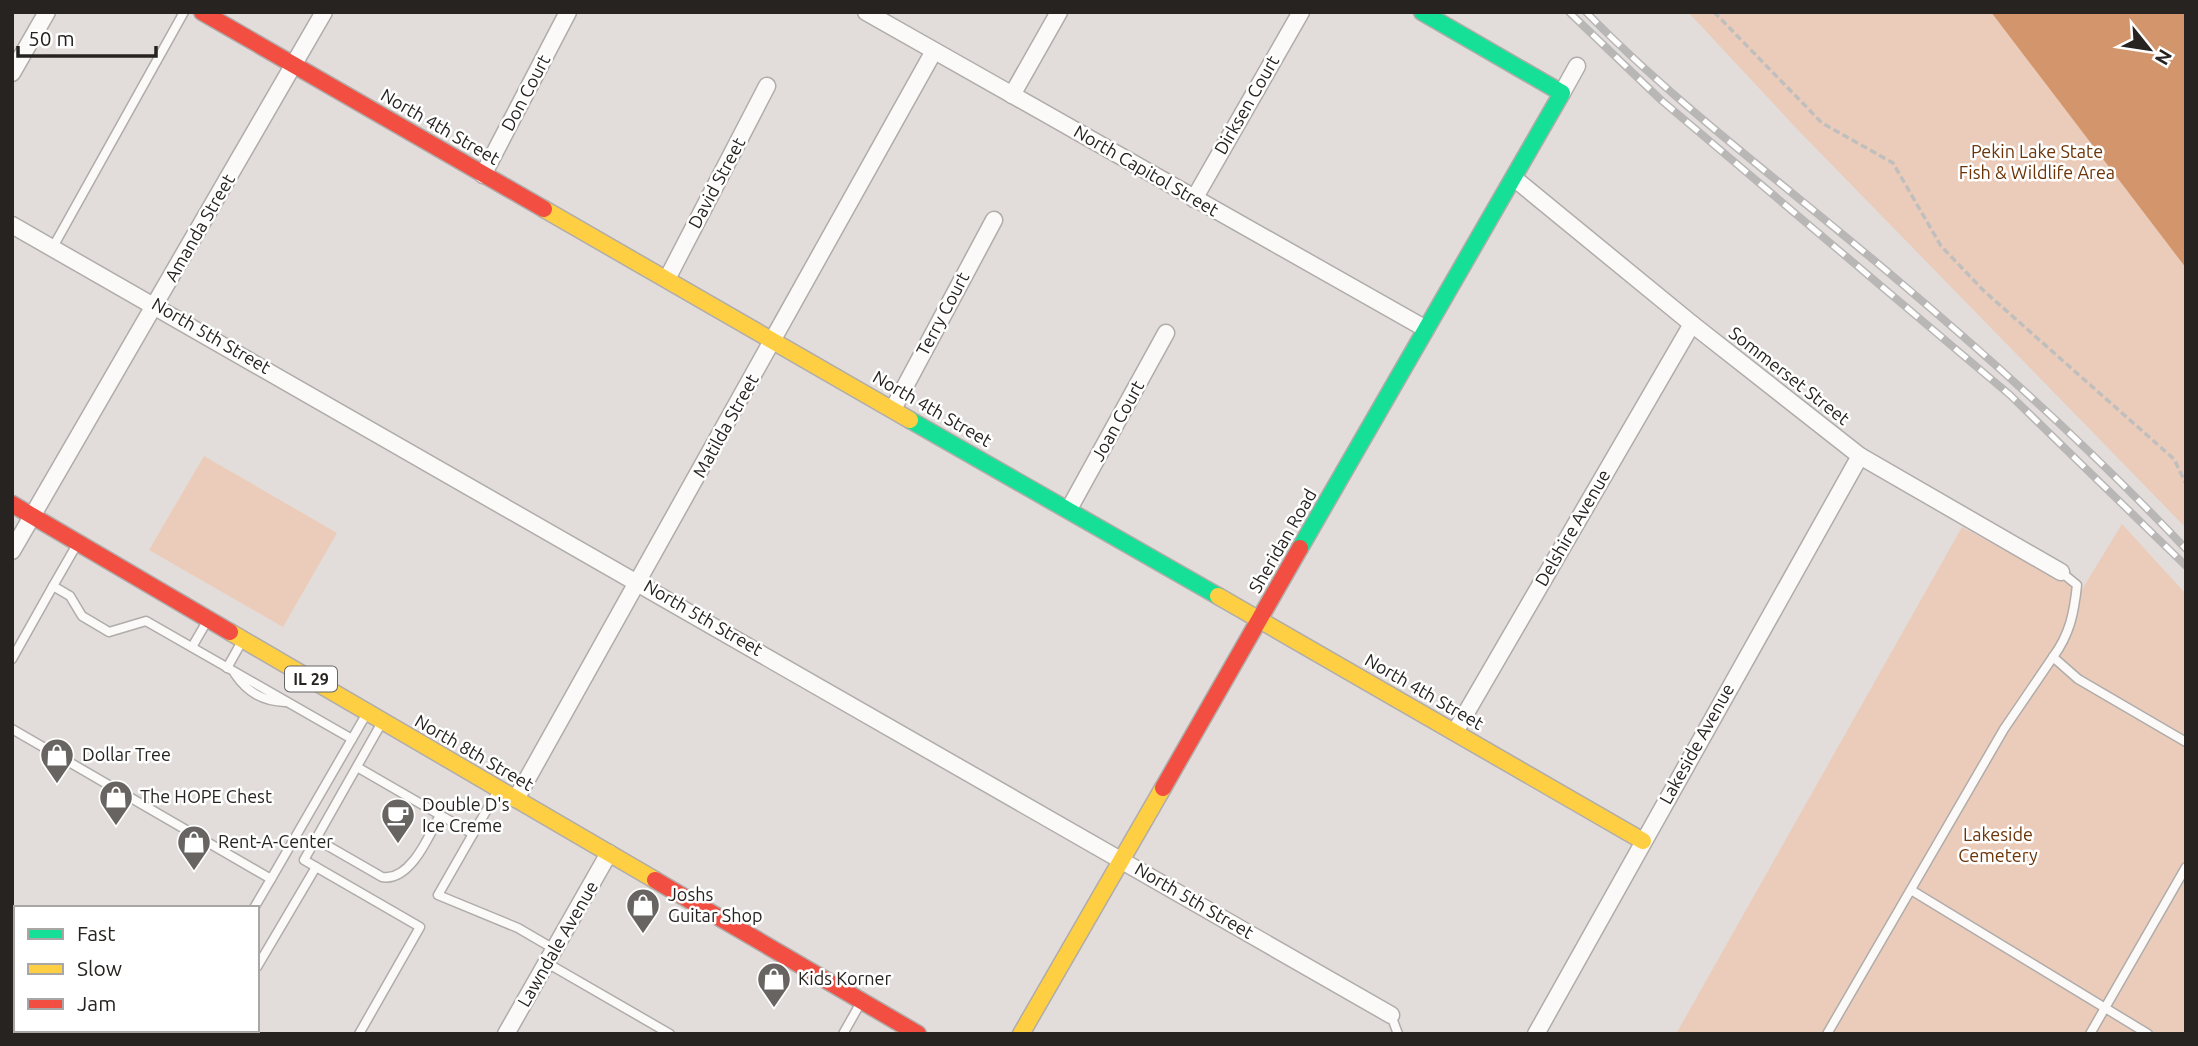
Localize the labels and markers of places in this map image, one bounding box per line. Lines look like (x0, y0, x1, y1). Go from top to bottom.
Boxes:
shop icon: Dollar Tree (38, 736, 76, 785)
place label: Dollar Tree (82, 744, 171, 764)
shop icon: The HOPE Chest (97, 778, 135, 827)
place label: The HOPE Chest (140, 786, 272, 806)
place label: Double D's Ice Creme (422, 794, 510, 835)
cafe icon: Double D's Ice Creme (379, 796, 417, 845)
shop icon: Rent-A-Center (175, 823, 213, 872)
place label: Rent-A-Center (218, 831, 333, 851)
place label: Joshs Guitar Shop (668, 884, 763, 925)
shop icon: Joshs Guitar Shop (624, 886, 662, 935)
shop icon: Kids Korner (755, 960, 793, 1009)
place label: Kids Korner (798, 968, 891, 988)

